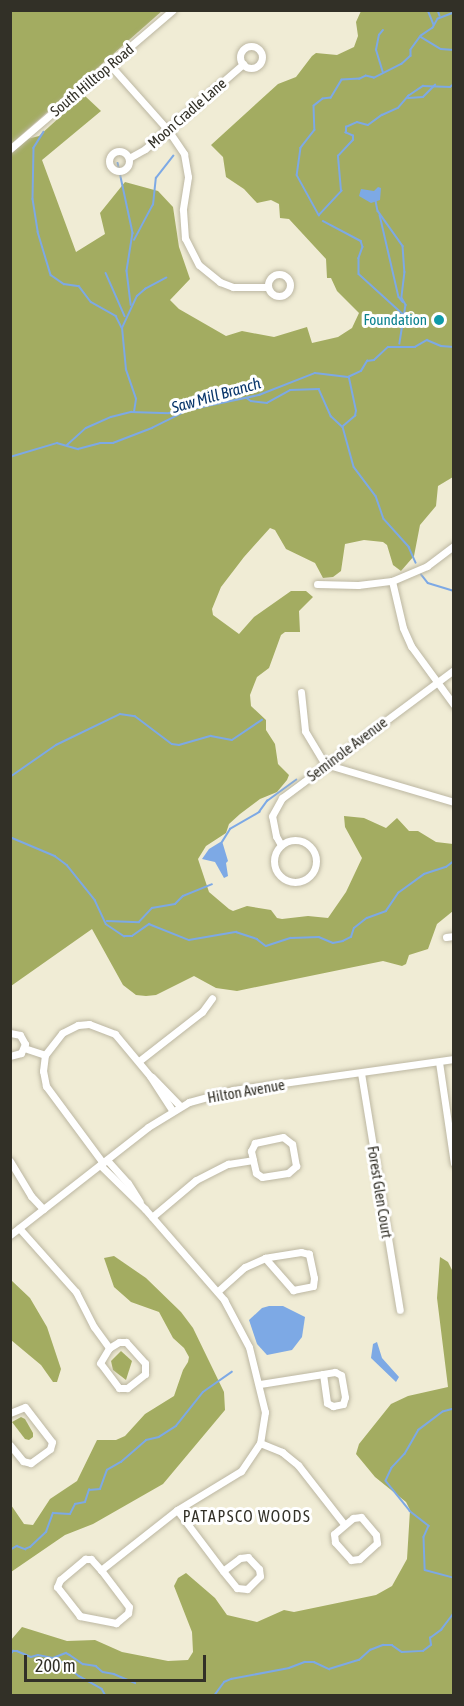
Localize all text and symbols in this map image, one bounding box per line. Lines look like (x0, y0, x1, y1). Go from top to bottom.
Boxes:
street label: South Hilltop Road (47, 40, 137, 120)
street label: Moon Cradle Lane (144, 74, 230, 152)
place label: Foundation (364, 311, 427, 329)
marker: Foundation (432, 313, 446, 327)
water label: Saw Mill Branch (169, 373, 263, 417)
street label: Seminole Avenue (303, 713, 391, 785)
street label: Hilton Avenue (206, 1075, 286, 1107)
street label: Forest Glen Court (364, 1145, 396, 1239)
district label: PATAPSCO WOODS (183, 1506, 311, 1526)
scale bar (27, 1643, 208, 1681)
text: 200 m (35, 1655, 76, 1676)

